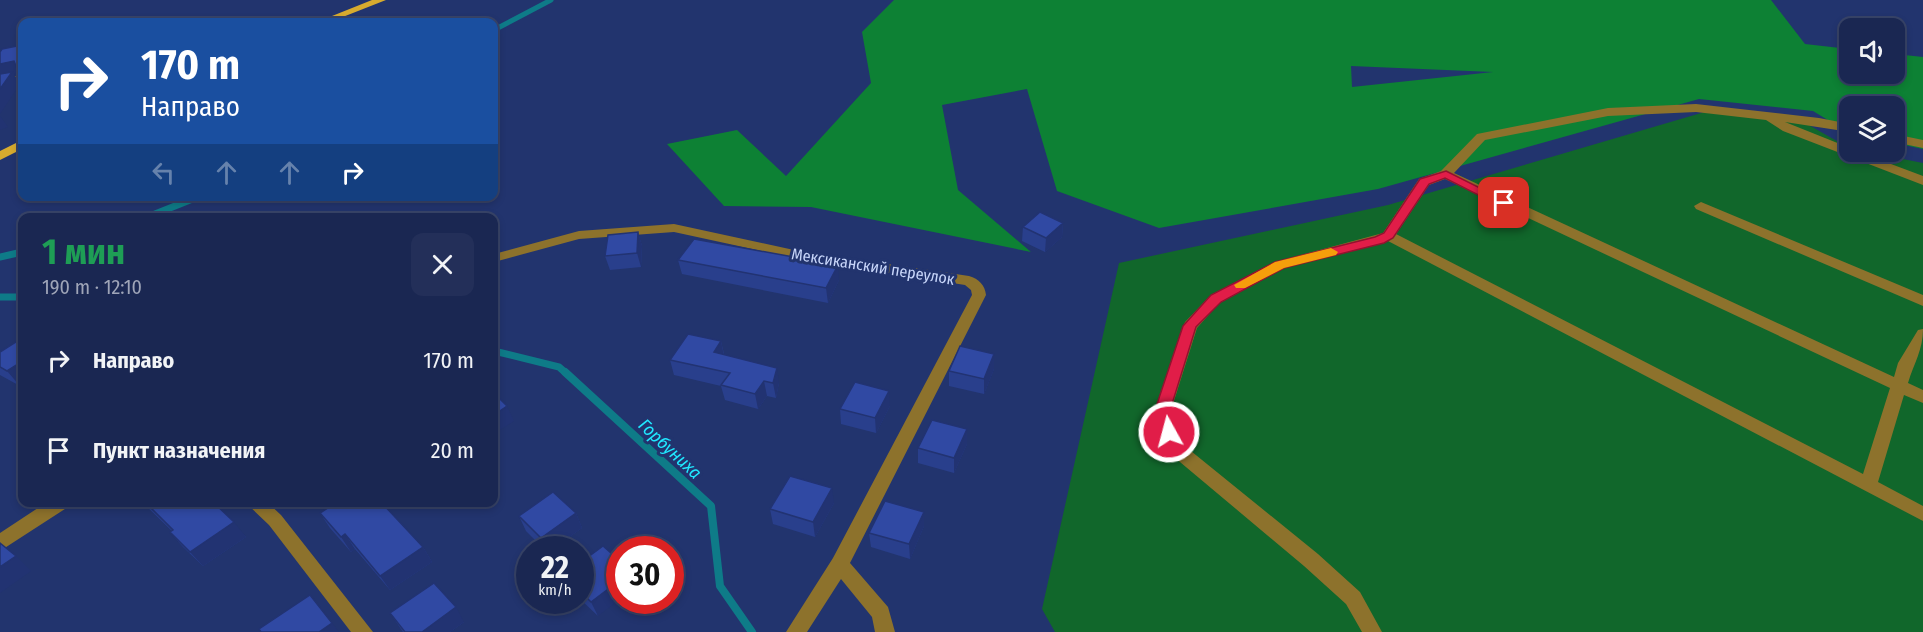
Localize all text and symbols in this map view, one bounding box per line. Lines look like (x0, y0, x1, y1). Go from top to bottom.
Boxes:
map controls (1839, 18, 1905, 162)
button: sound (1839, 18, 1905, 84)
text: 170 m (141, 40, 240, 90)
icon: right (42, 42, 120, 120)
text: Направо (141, 91, 240, 123)
button: layers (1839, 96, 1905, 162)
icon: left (147, 156, 180, 189)
icon: ahead (210, 156, 243, 189)
icon: ahead (273, 156, 306, 189)
icon: right (336, 156, 369, 189)
pin (1478, 177, 1529, 228)
icon: arrive (1487, 186, 1520, 219)
text: 1 мин (42, 230, 125, 274)
button: close (411, 233, 474, 296)
street label: Мексиканский переулок (790, 244, 956, 289)
text: 190 m · 12:10 (42, 275, 142, 299)
icon: right (42, 344, 75, 377)
text: Направо (93, 347, 174, 374)
text: 170 m (423, 347, 474, 374)
position arrow (1137, 400, 1201, 464)
water label: Горбуниха (634, 414, 706, 484)
icon: arrive (42, 434, 75, 467)
text: Пункт назначения (93, 437, 265, 464)
text: 20 m (431, 437, 474, 464)
speed limit sign: 30 (606, 536, 684, 614)
text: 22 (541, 550, 569, 586)
text: km/h (538, 581, 572, 599)

